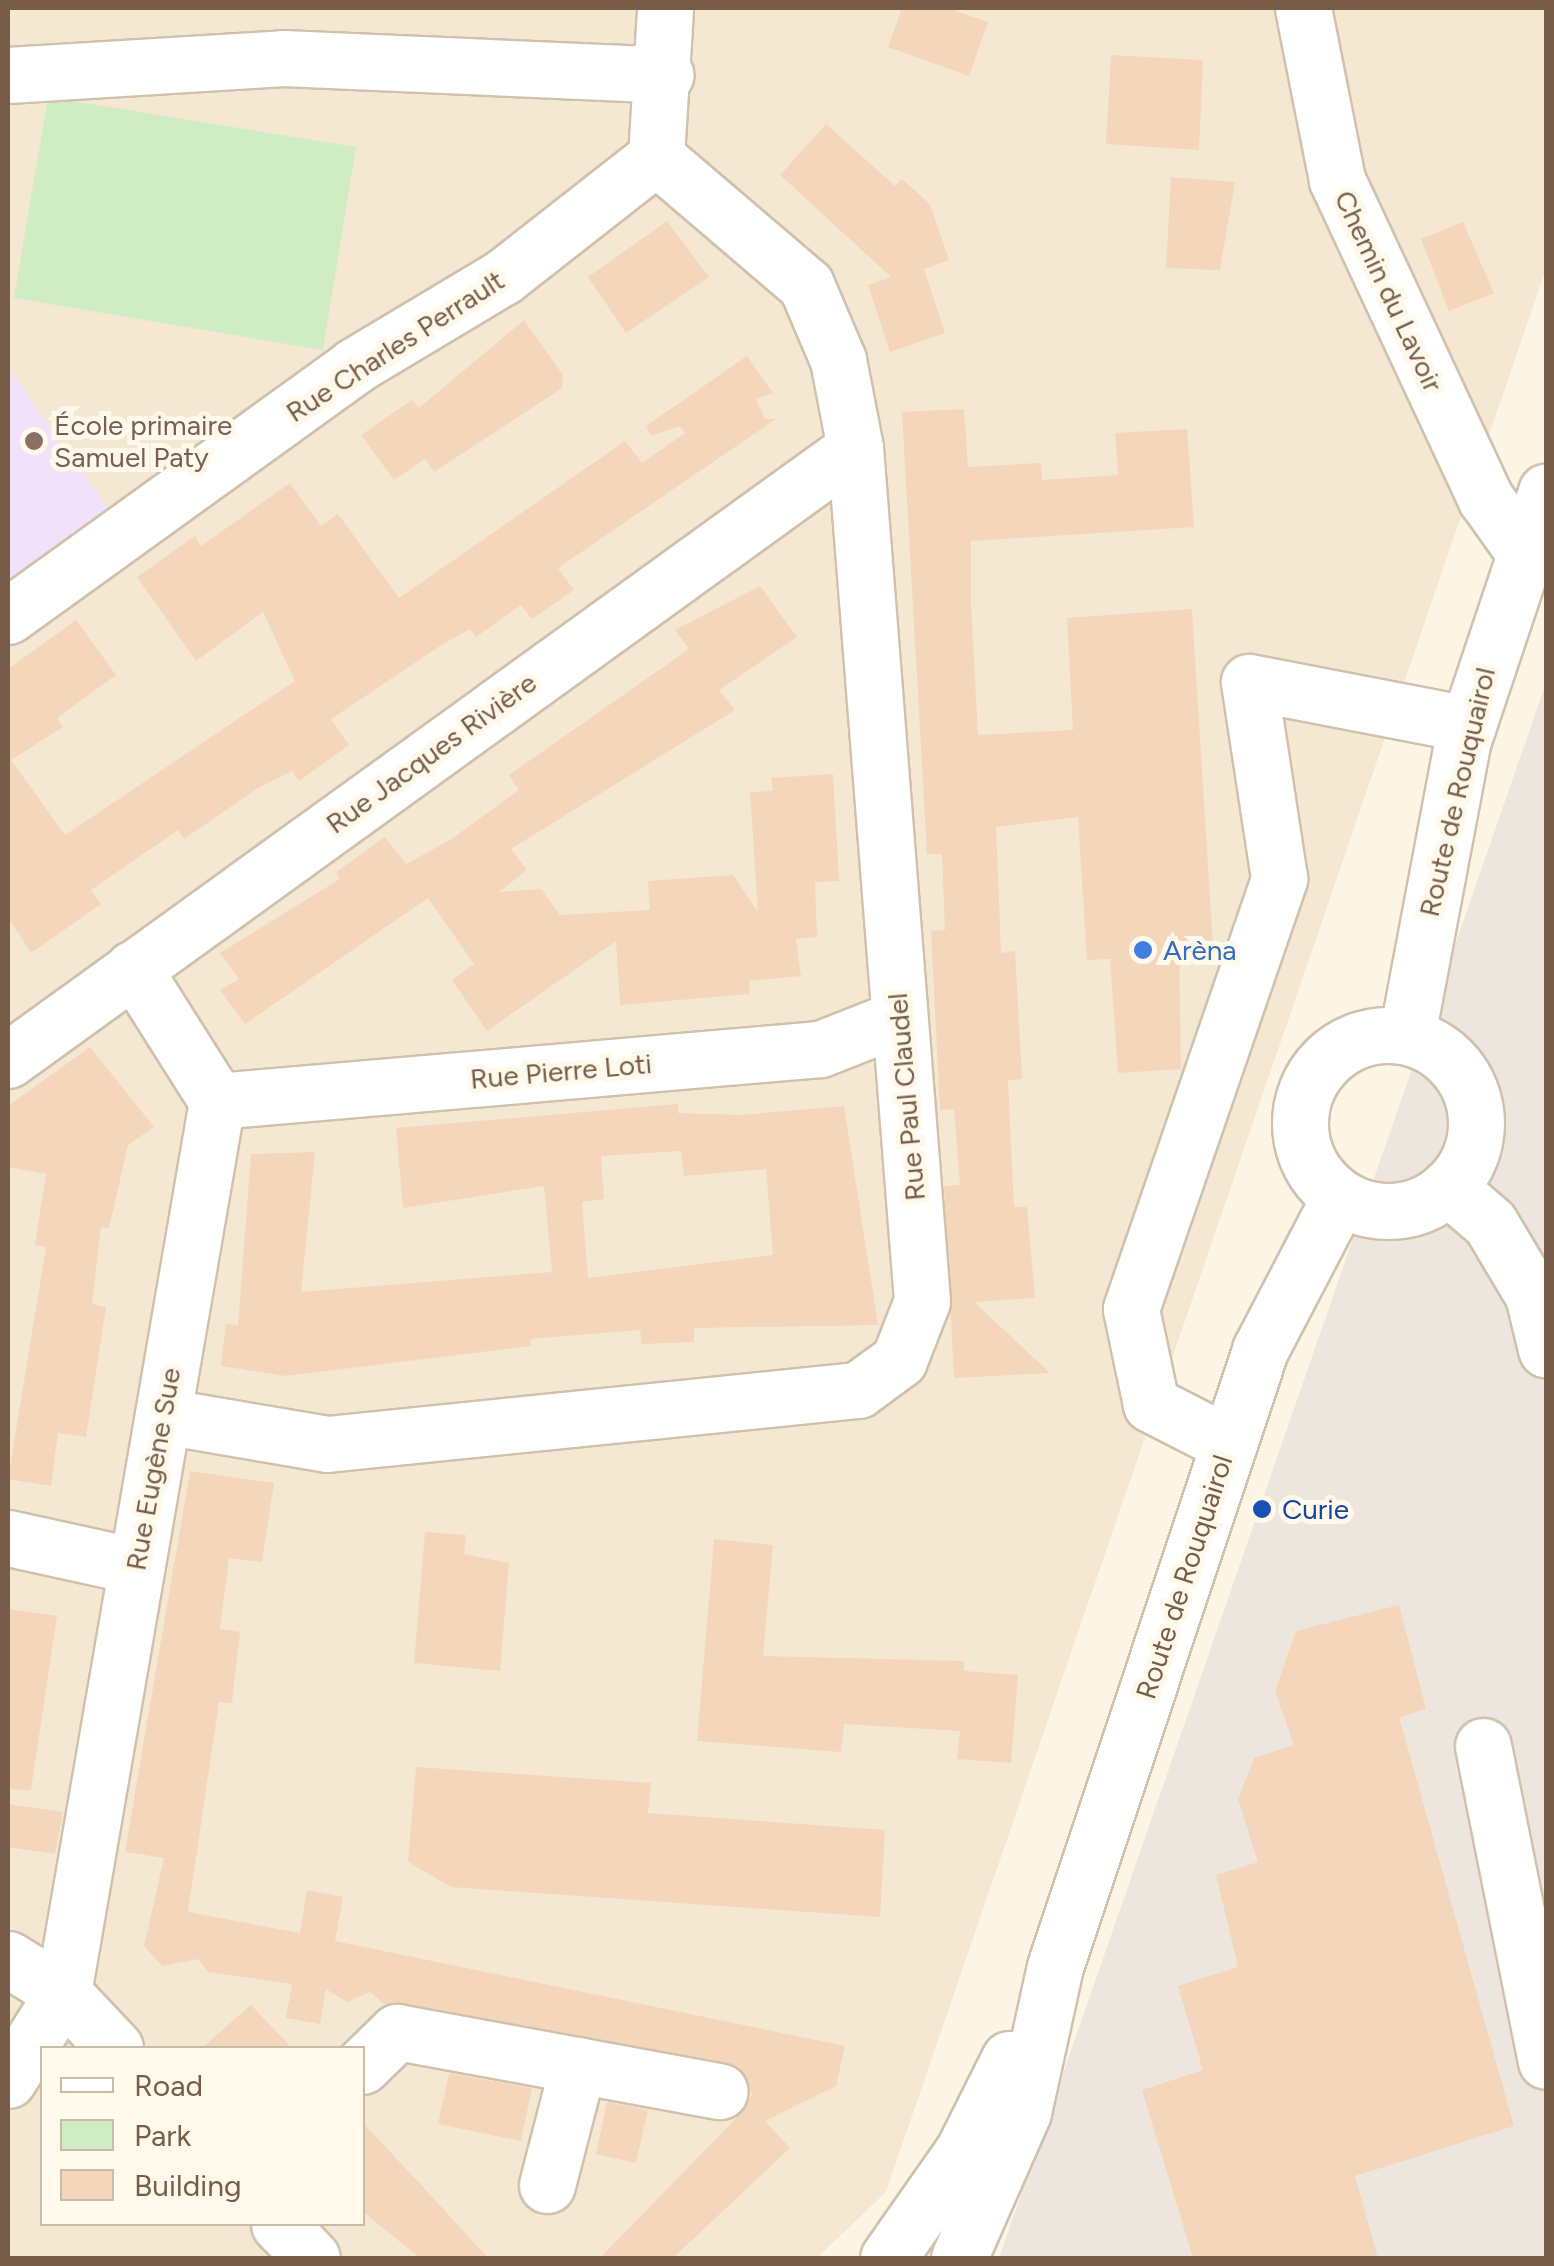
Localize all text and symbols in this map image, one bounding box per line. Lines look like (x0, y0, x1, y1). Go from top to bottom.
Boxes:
street label: Chemin du Lavoir (1328, 185, 1450, 397)
street label: Rue Charles Perrault (280, 263, 510, 429)
place label: École primaire Samuel Paty (54, 408, 232, 474)
marker: École primaire Samuel Paty (23, 430, 45, 452)
street label: Route de Rouquairol (1412, 664, 1502, 920)
street label: Rue Jacques Rivière (319, 666, 543, 840)
place label: Arèna (1163, 933, 1237, 967)
marker: Arèna (1132, 939, 1154, 961)
street label: Rue Paul Claudel (880, 992, 932, 1202)
street label: Rue Pierre Loti (469, 1046, 653, 1096)
street label: Rue Eugène Sue (119, 1365, 187, 1573)
street label: Route de Rouquairol (1129, 1451, 1239, 1703)
place label: Curie (1282, 1492, 1349, 1526)
marker: Curie (1251, 1498, 1273, 1520)
legend (40, 2046, 365, 2226)
text: Road (134, 2067, 203, 2104)
text: Park (134, 2117, 191, 2154)
text: Building (134, 2167, 242, 2204)

